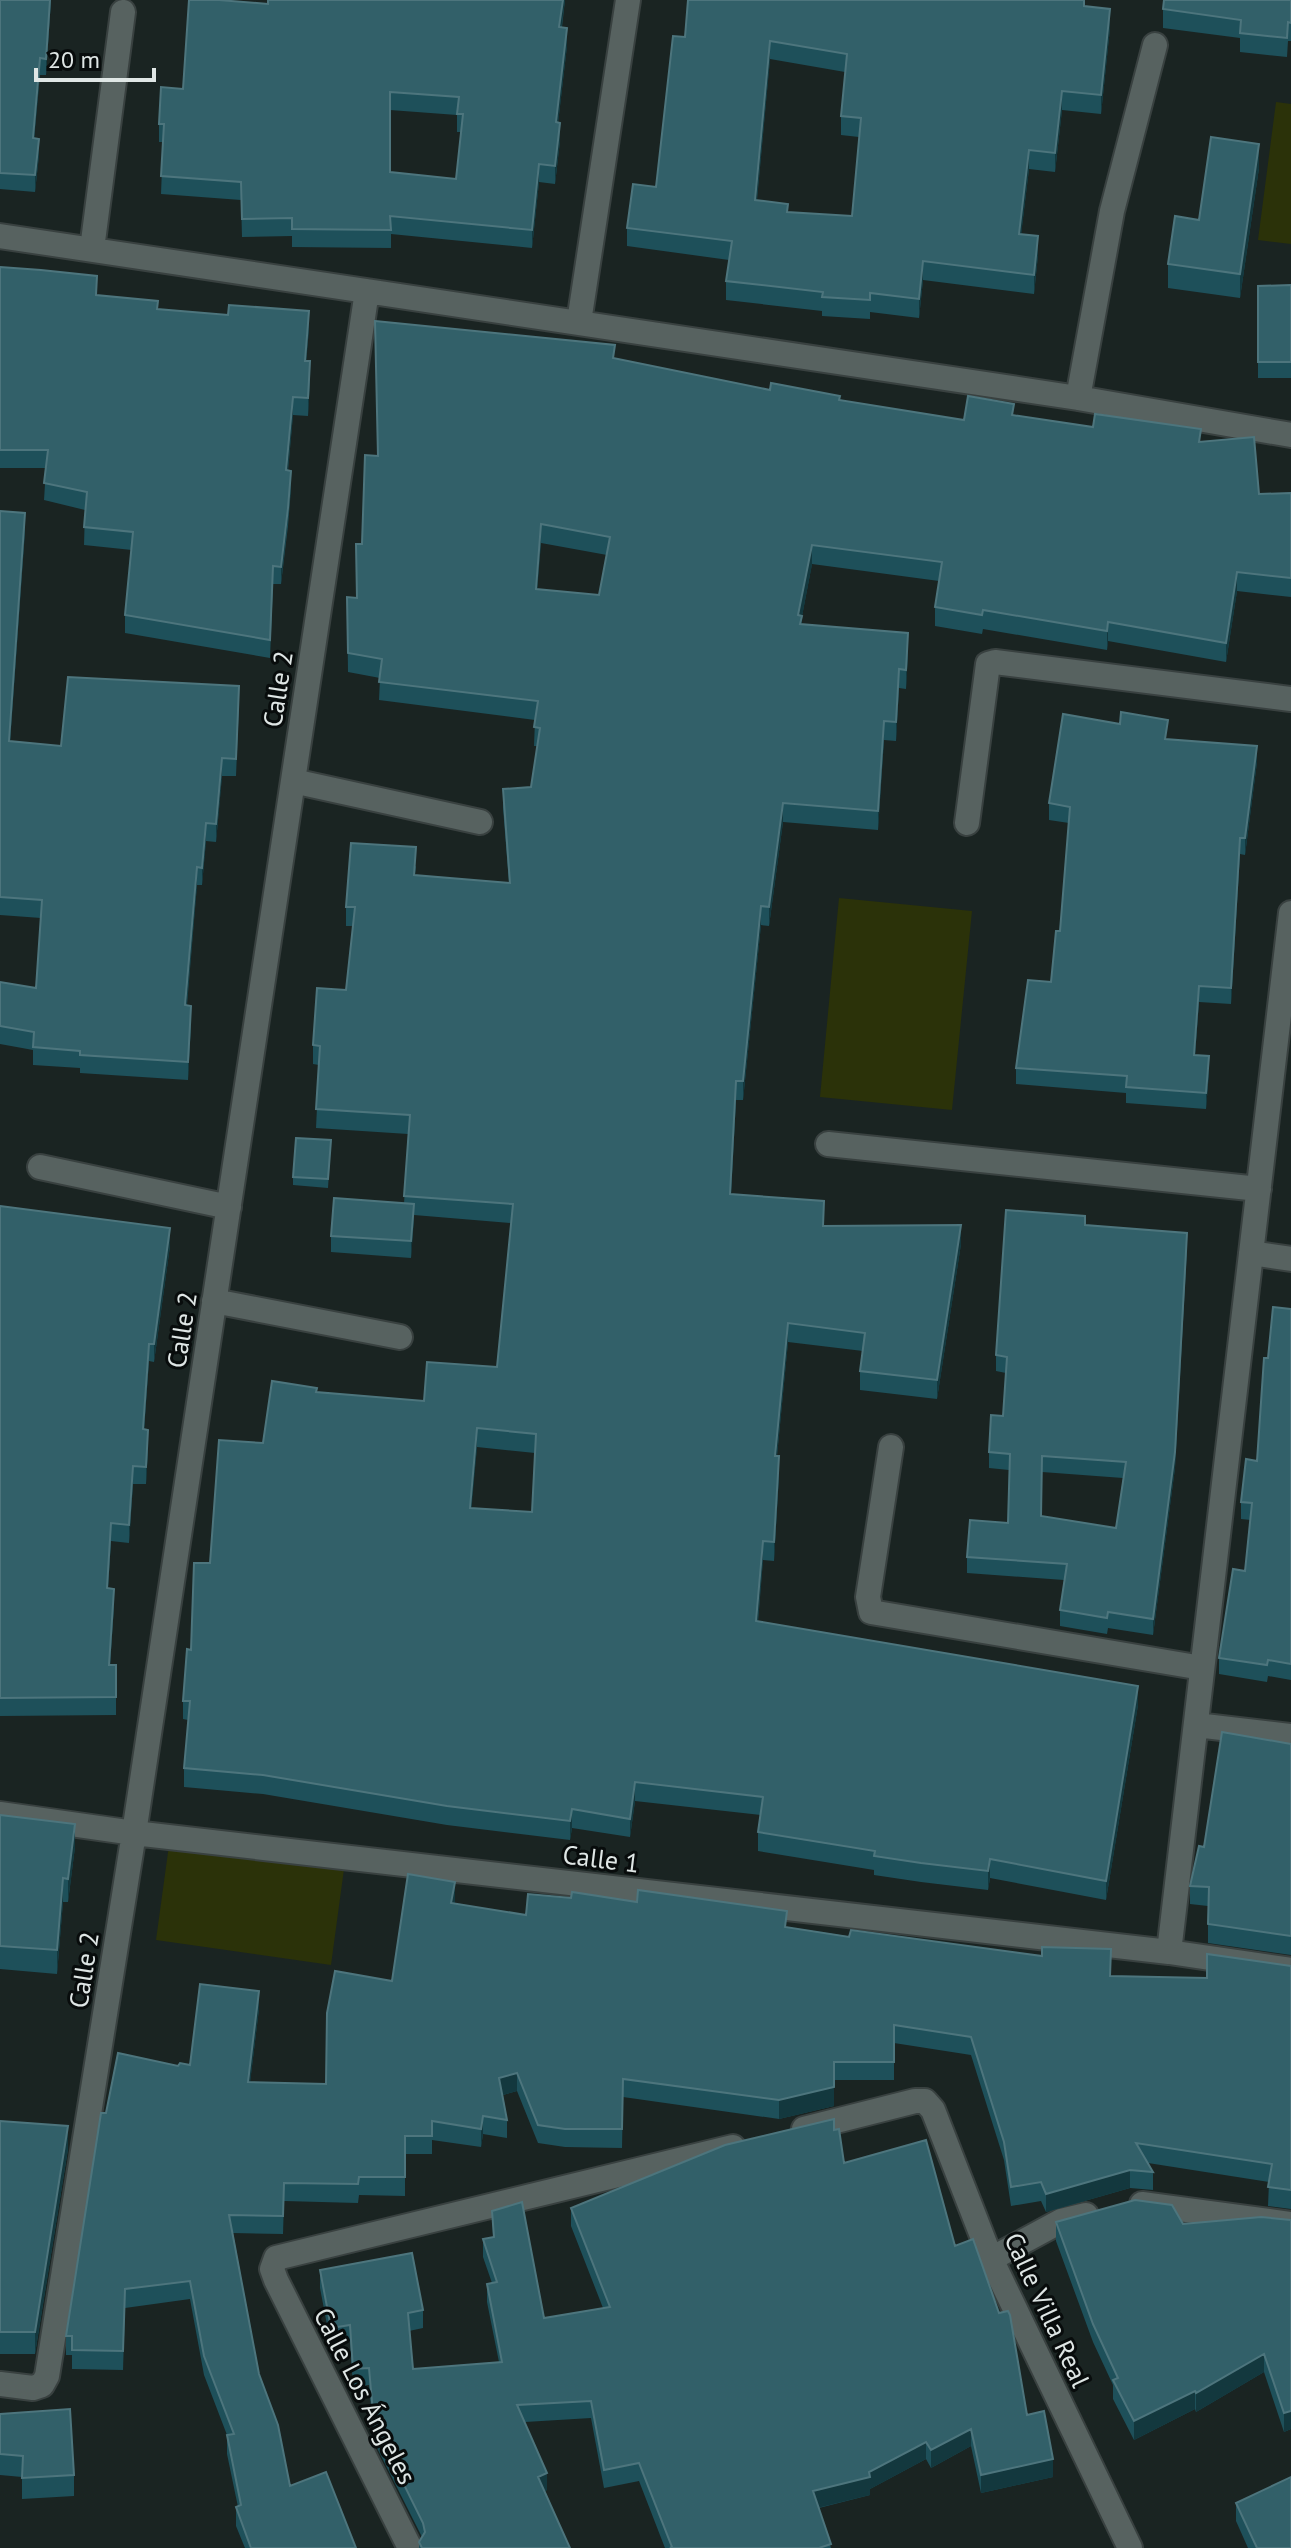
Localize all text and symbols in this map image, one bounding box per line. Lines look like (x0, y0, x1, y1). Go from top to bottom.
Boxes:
scale bar (36, 32, 154, 82)
text: 20 m (48, 44, 100, 75)
street label: Calle 2 (255, 648, 300, 729)
street label: Calle 2 (159, 1289, 204, 1370)
street label: Calle 1 (561, 1837, 641, 1880)
street label: Calle 2 (61, 1929, 106, 2010)
street label: Calle Villa Real (997, 2227, 1098, 2393)
street label: Calle Los Ángeles (307, 2302, 424, 2490)

